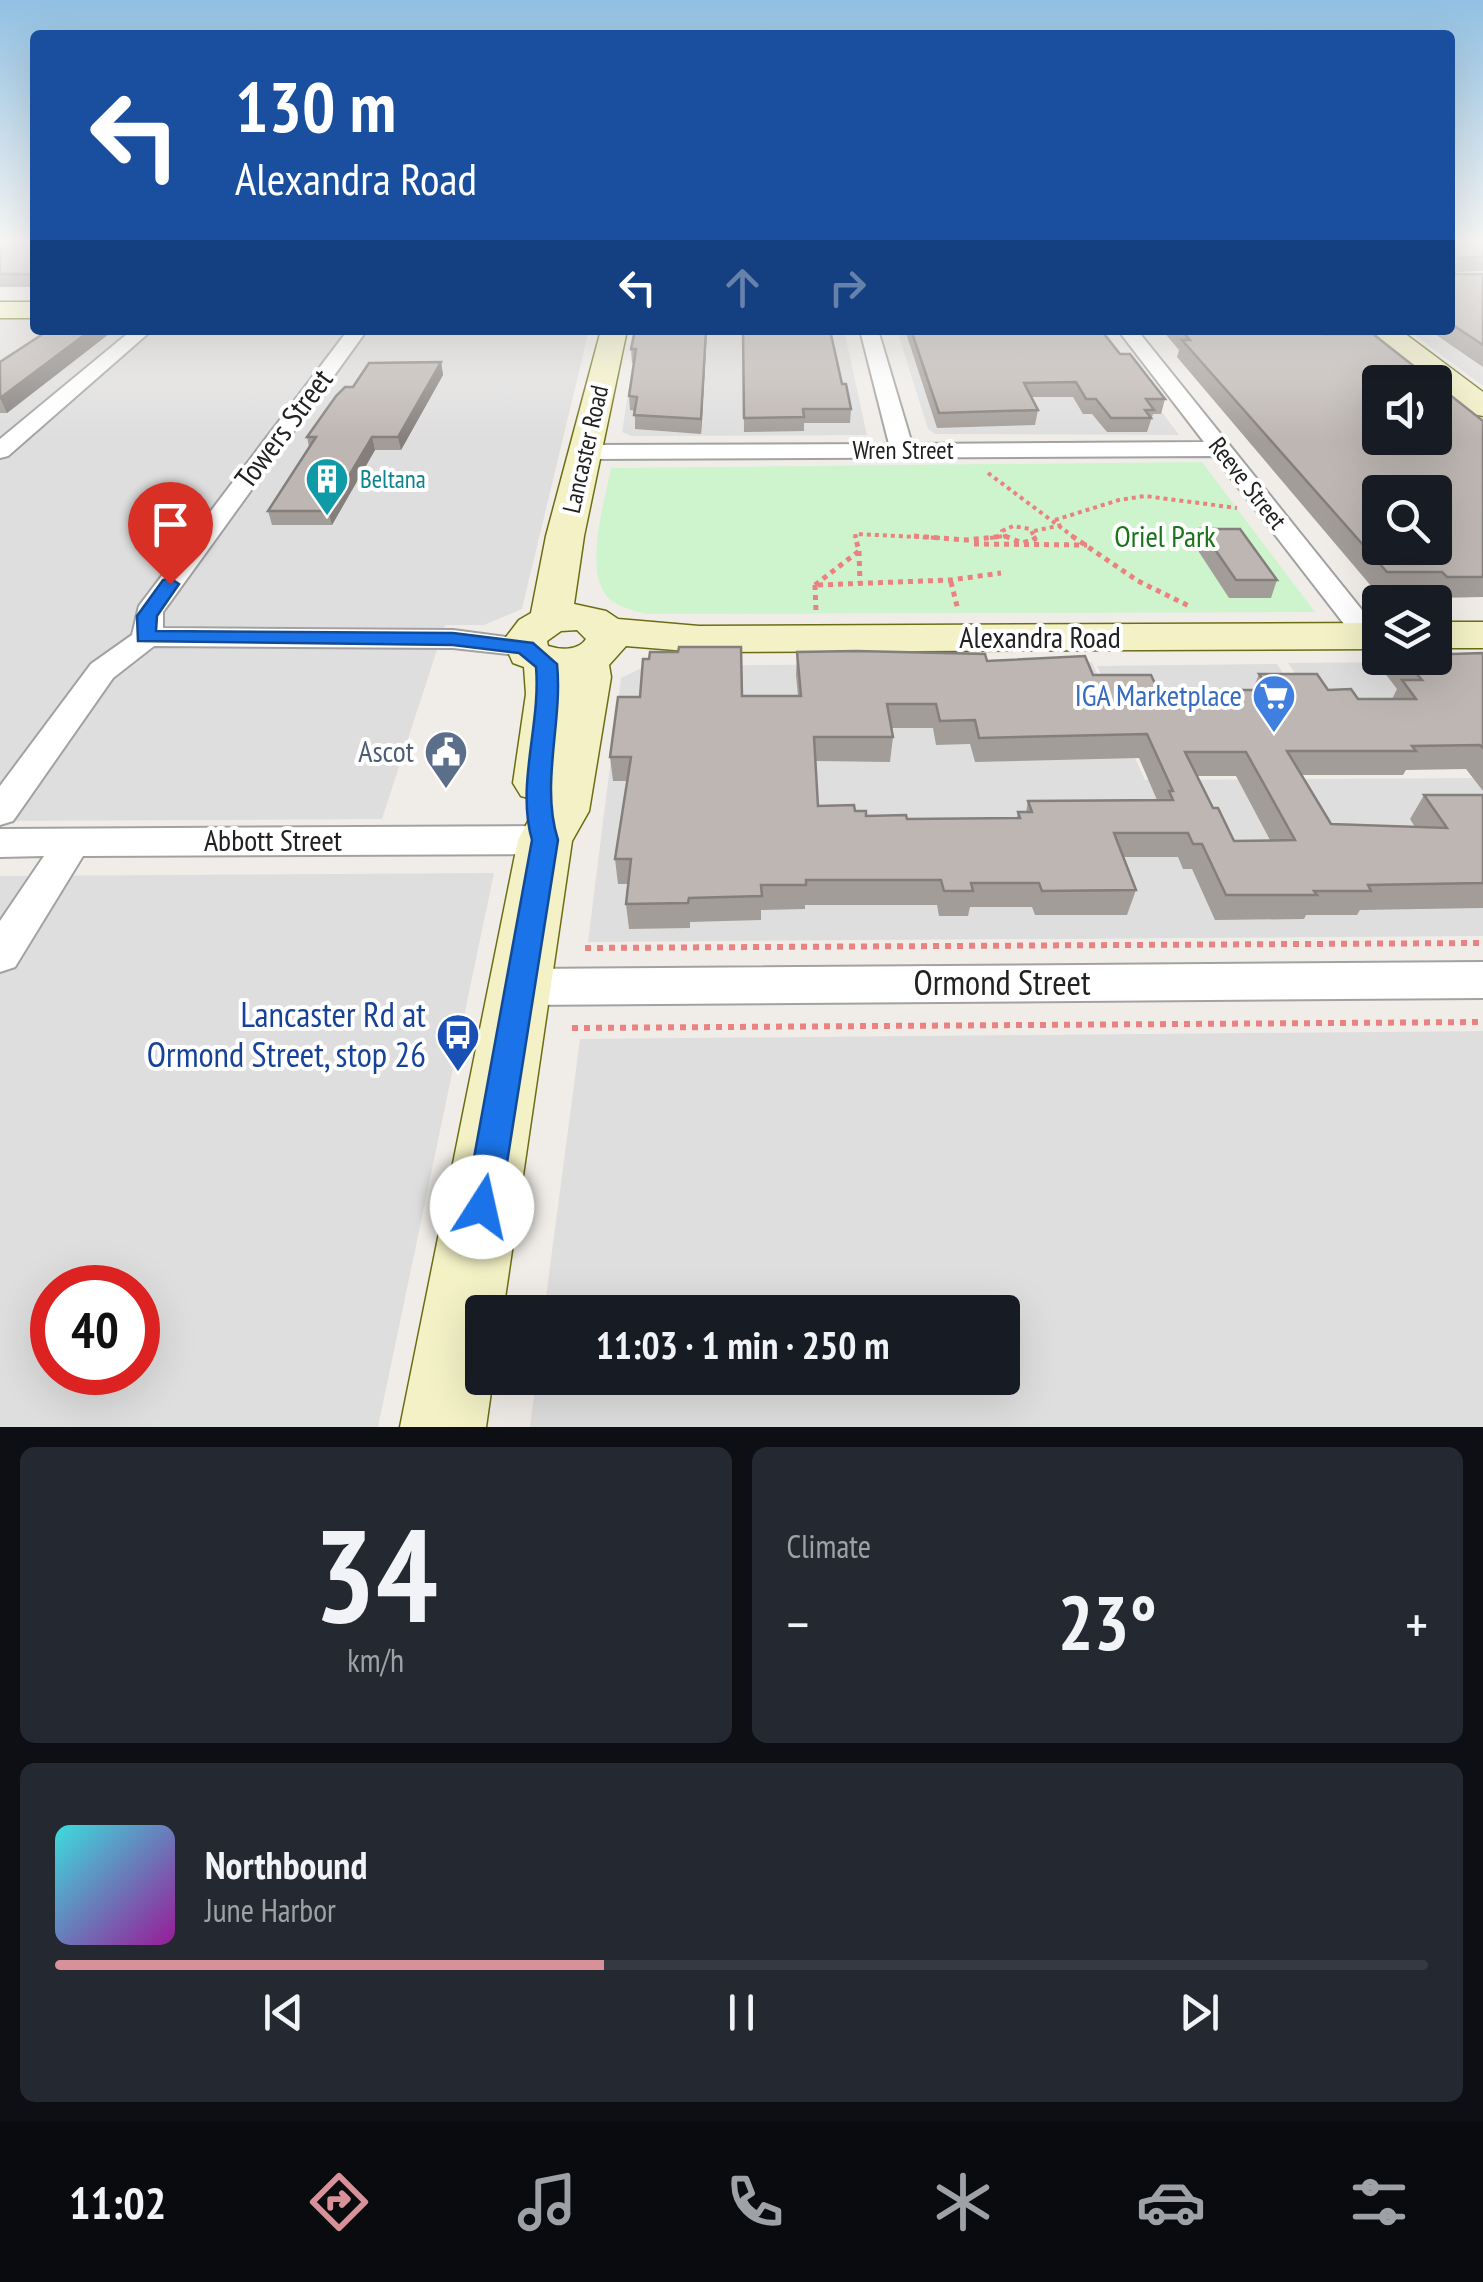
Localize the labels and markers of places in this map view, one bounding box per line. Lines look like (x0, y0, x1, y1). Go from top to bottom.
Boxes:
building icon: Beltana (304, 456, 350, 517)
place label: Beltana (360, 463, 426, 495)
pin (128, 482, 213, 585)
supermarket icon: IGA Marketplace (1251, 673, 1297, 734)
place label: IGA Marketplace (1075, 675, 1242, 714)
public building icon: Ascot (423, 729, 469, 790)
place label: Ascot (358, 731, 415, 770)
place label: Lancaster Rd at Ormond Street, stop 26 (147, 991, 426, 1077)
bus stop icon: Lancaster Rd at Ormond Street, stop 26 (435, 1012, 481, 1073)

